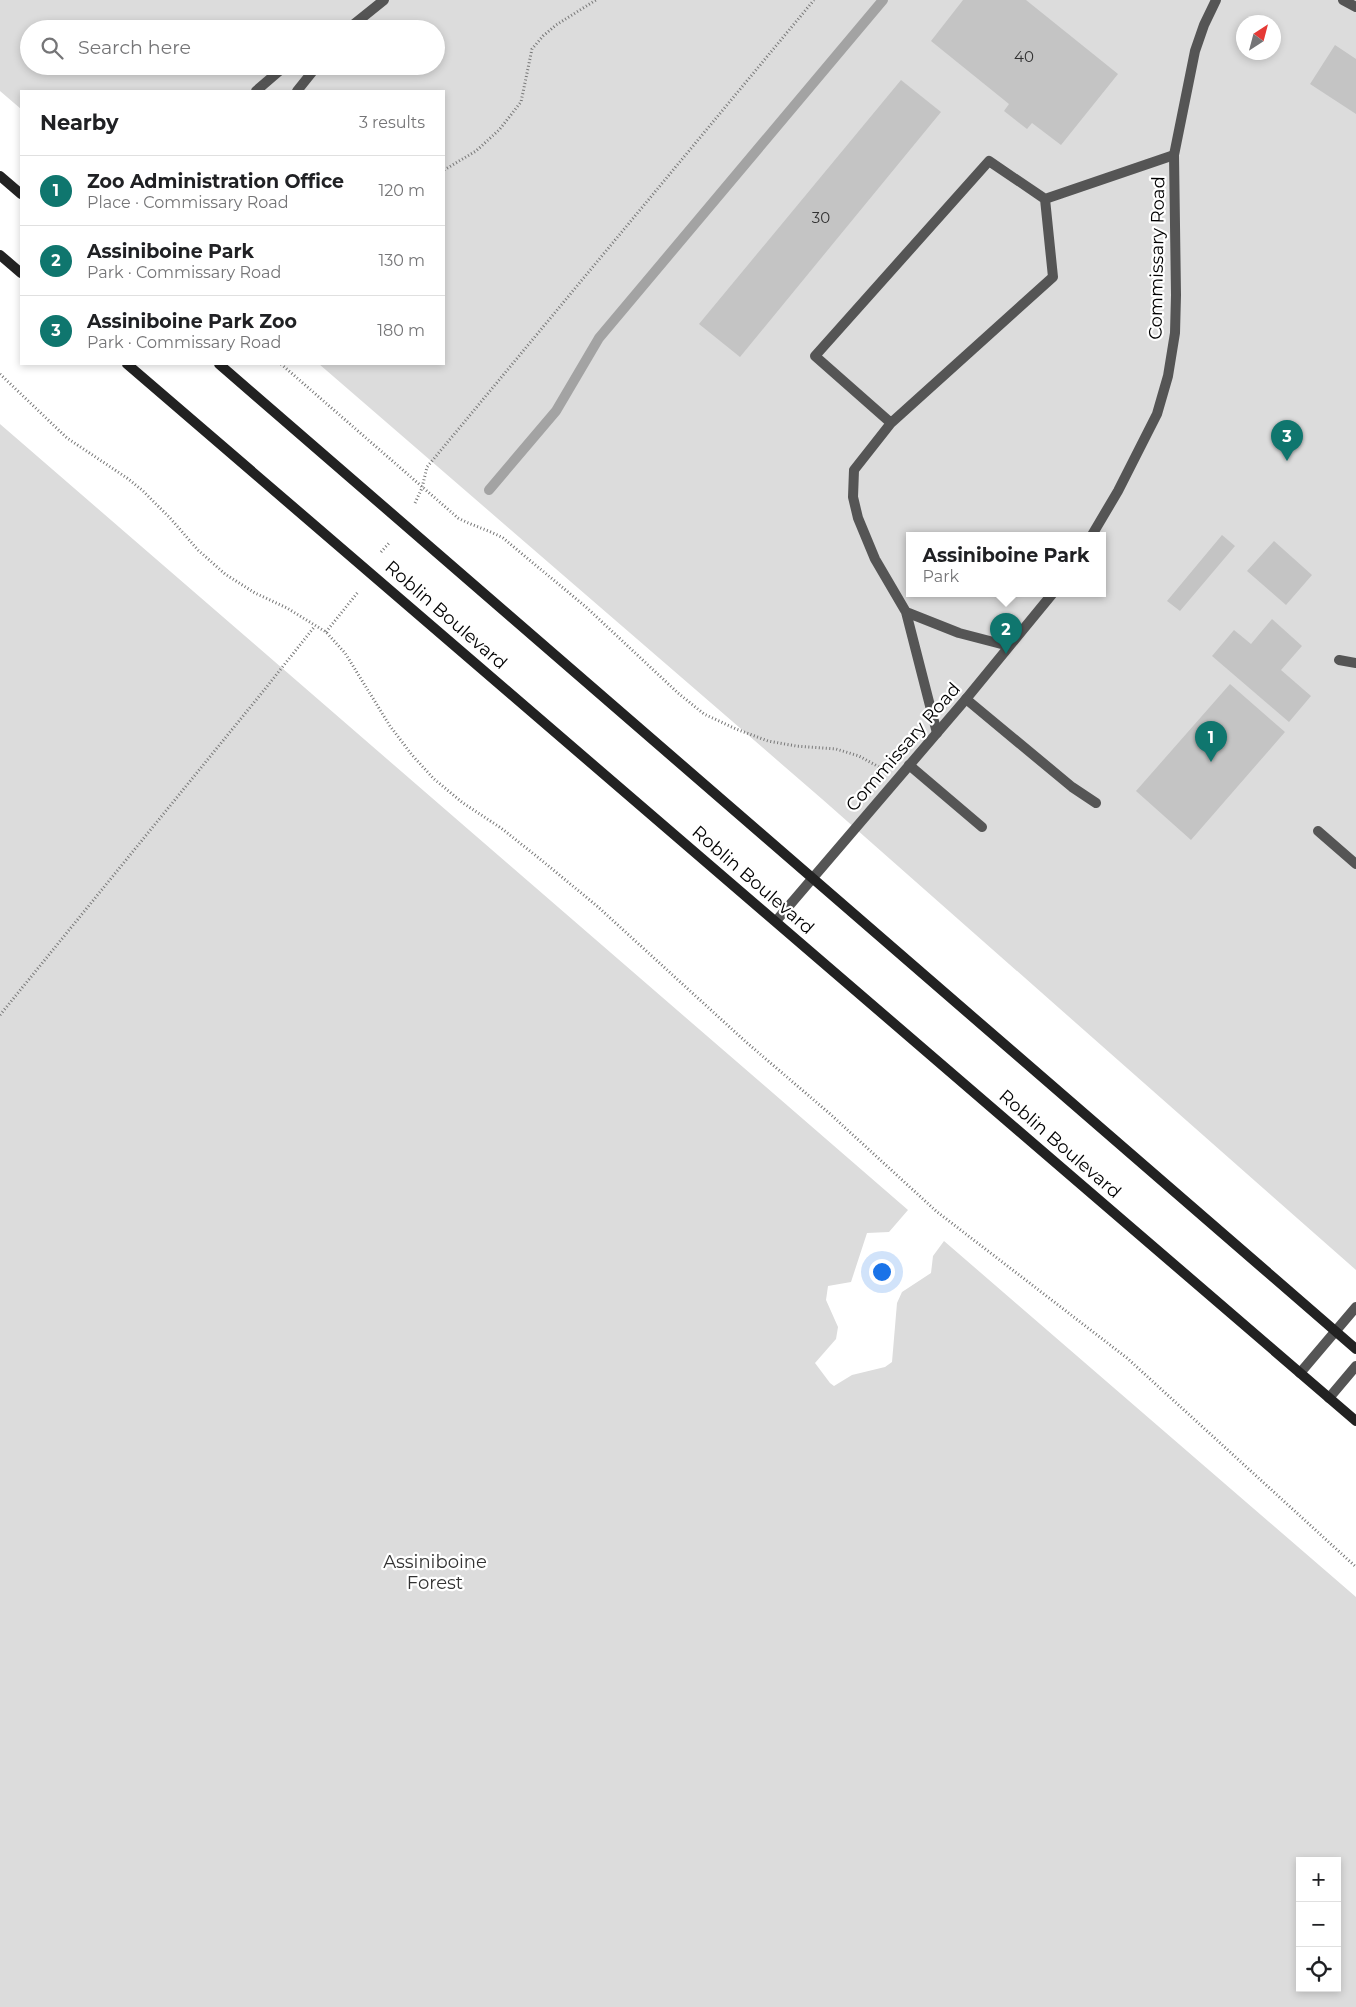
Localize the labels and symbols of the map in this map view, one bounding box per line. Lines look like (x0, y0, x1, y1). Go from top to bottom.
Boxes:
north arrow (1236, 15, 1281, 60)
house number: 40 (1014, 47, 1034, 66)
street label: Commissary Road (1145, 176, 1169, 340)
house number: 30 (812, 208, 830, 227)
pin: 3 (1271, 420, 1303, 461)
street label: Roblin Boulevard (380, 556, 512, 674)
pin: 2 (990, 613, 1022, 654)
street label: Commissary Road (841, 678, 965, 816)
pin: 1 (1195, 721, 1227, 762)
street label: Roblin Boulevard (687, 821, 819, 939)
street label: Roblin Boulevard (994, 1085, 1126, 1203)
your location (869, 1259, 895, 1285)
park label: Assiniboine Forest (383, 1551, 487, 1594)

